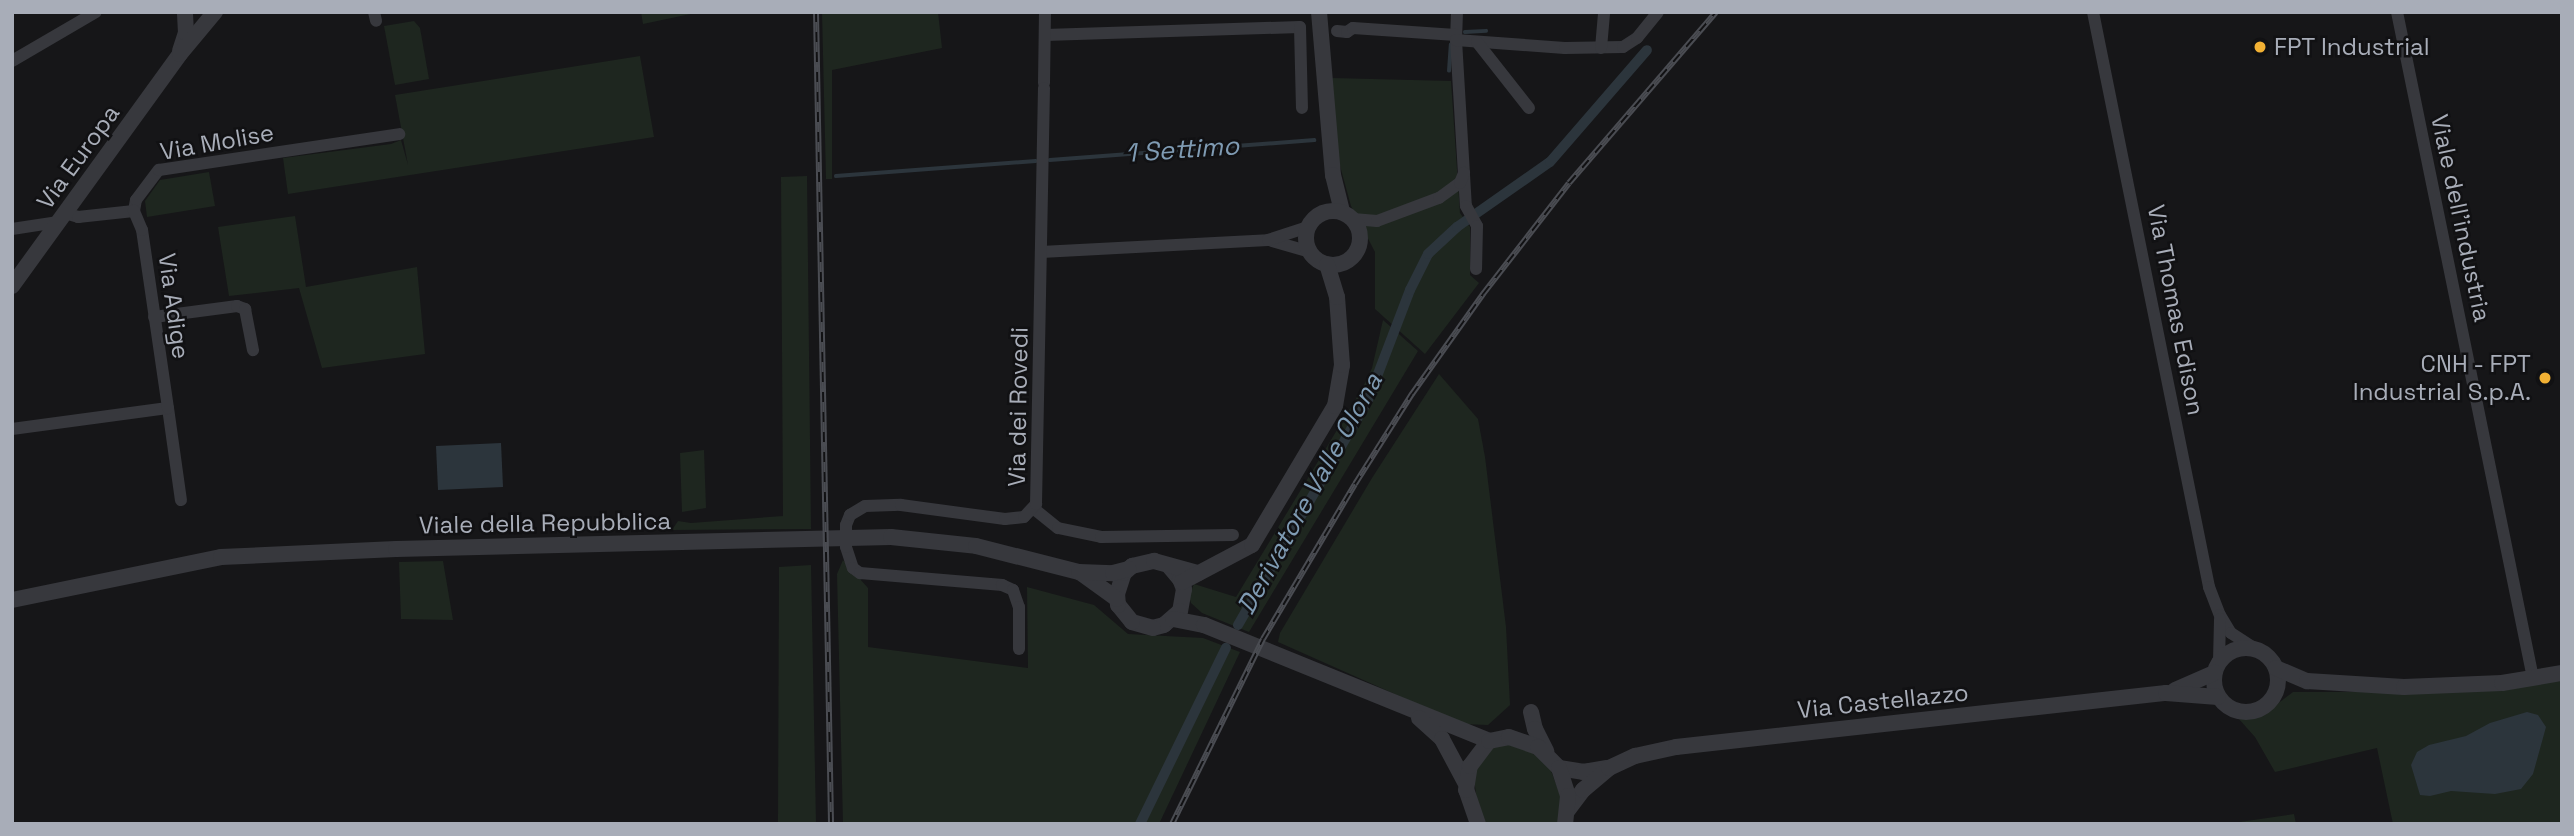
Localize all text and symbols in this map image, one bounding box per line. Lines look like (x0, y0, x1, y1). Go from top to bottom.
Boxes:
place label: FPT Industrial (2274, 33, 2430, 61)
marker: FPT Industrial (2252, 39, 2268, 55)
street label: Via Europa (31, 99, 125, 215)
street label: Viale dell'industria (2425, 112, 2497, 324)
street label: Via Molise (158, 118, 276, 166)
water label: 1 Settimo (1124, 130, 1240, 170)
street label: Via Thomas Edison (2141, 202, 2211, 418)
street label: Via Adige (152, 251, 196, 361)
street label: Via dei Rovedi (1002, 327, 1034, 487)
place label: CNH - FPT Industrial S.p.A. (2353, 350, 2531, 406)
water label: Derivatore Valle Olona (1231, 368, 1389, 620)
marker: CNH - FPT Industrial S.p.A. (2537, 370, 2553, 386)
street label: Viale della Repubblica (419, 506, 671, 540)
street label: Via Castellazzo (1796, 678, 1970, 724)

